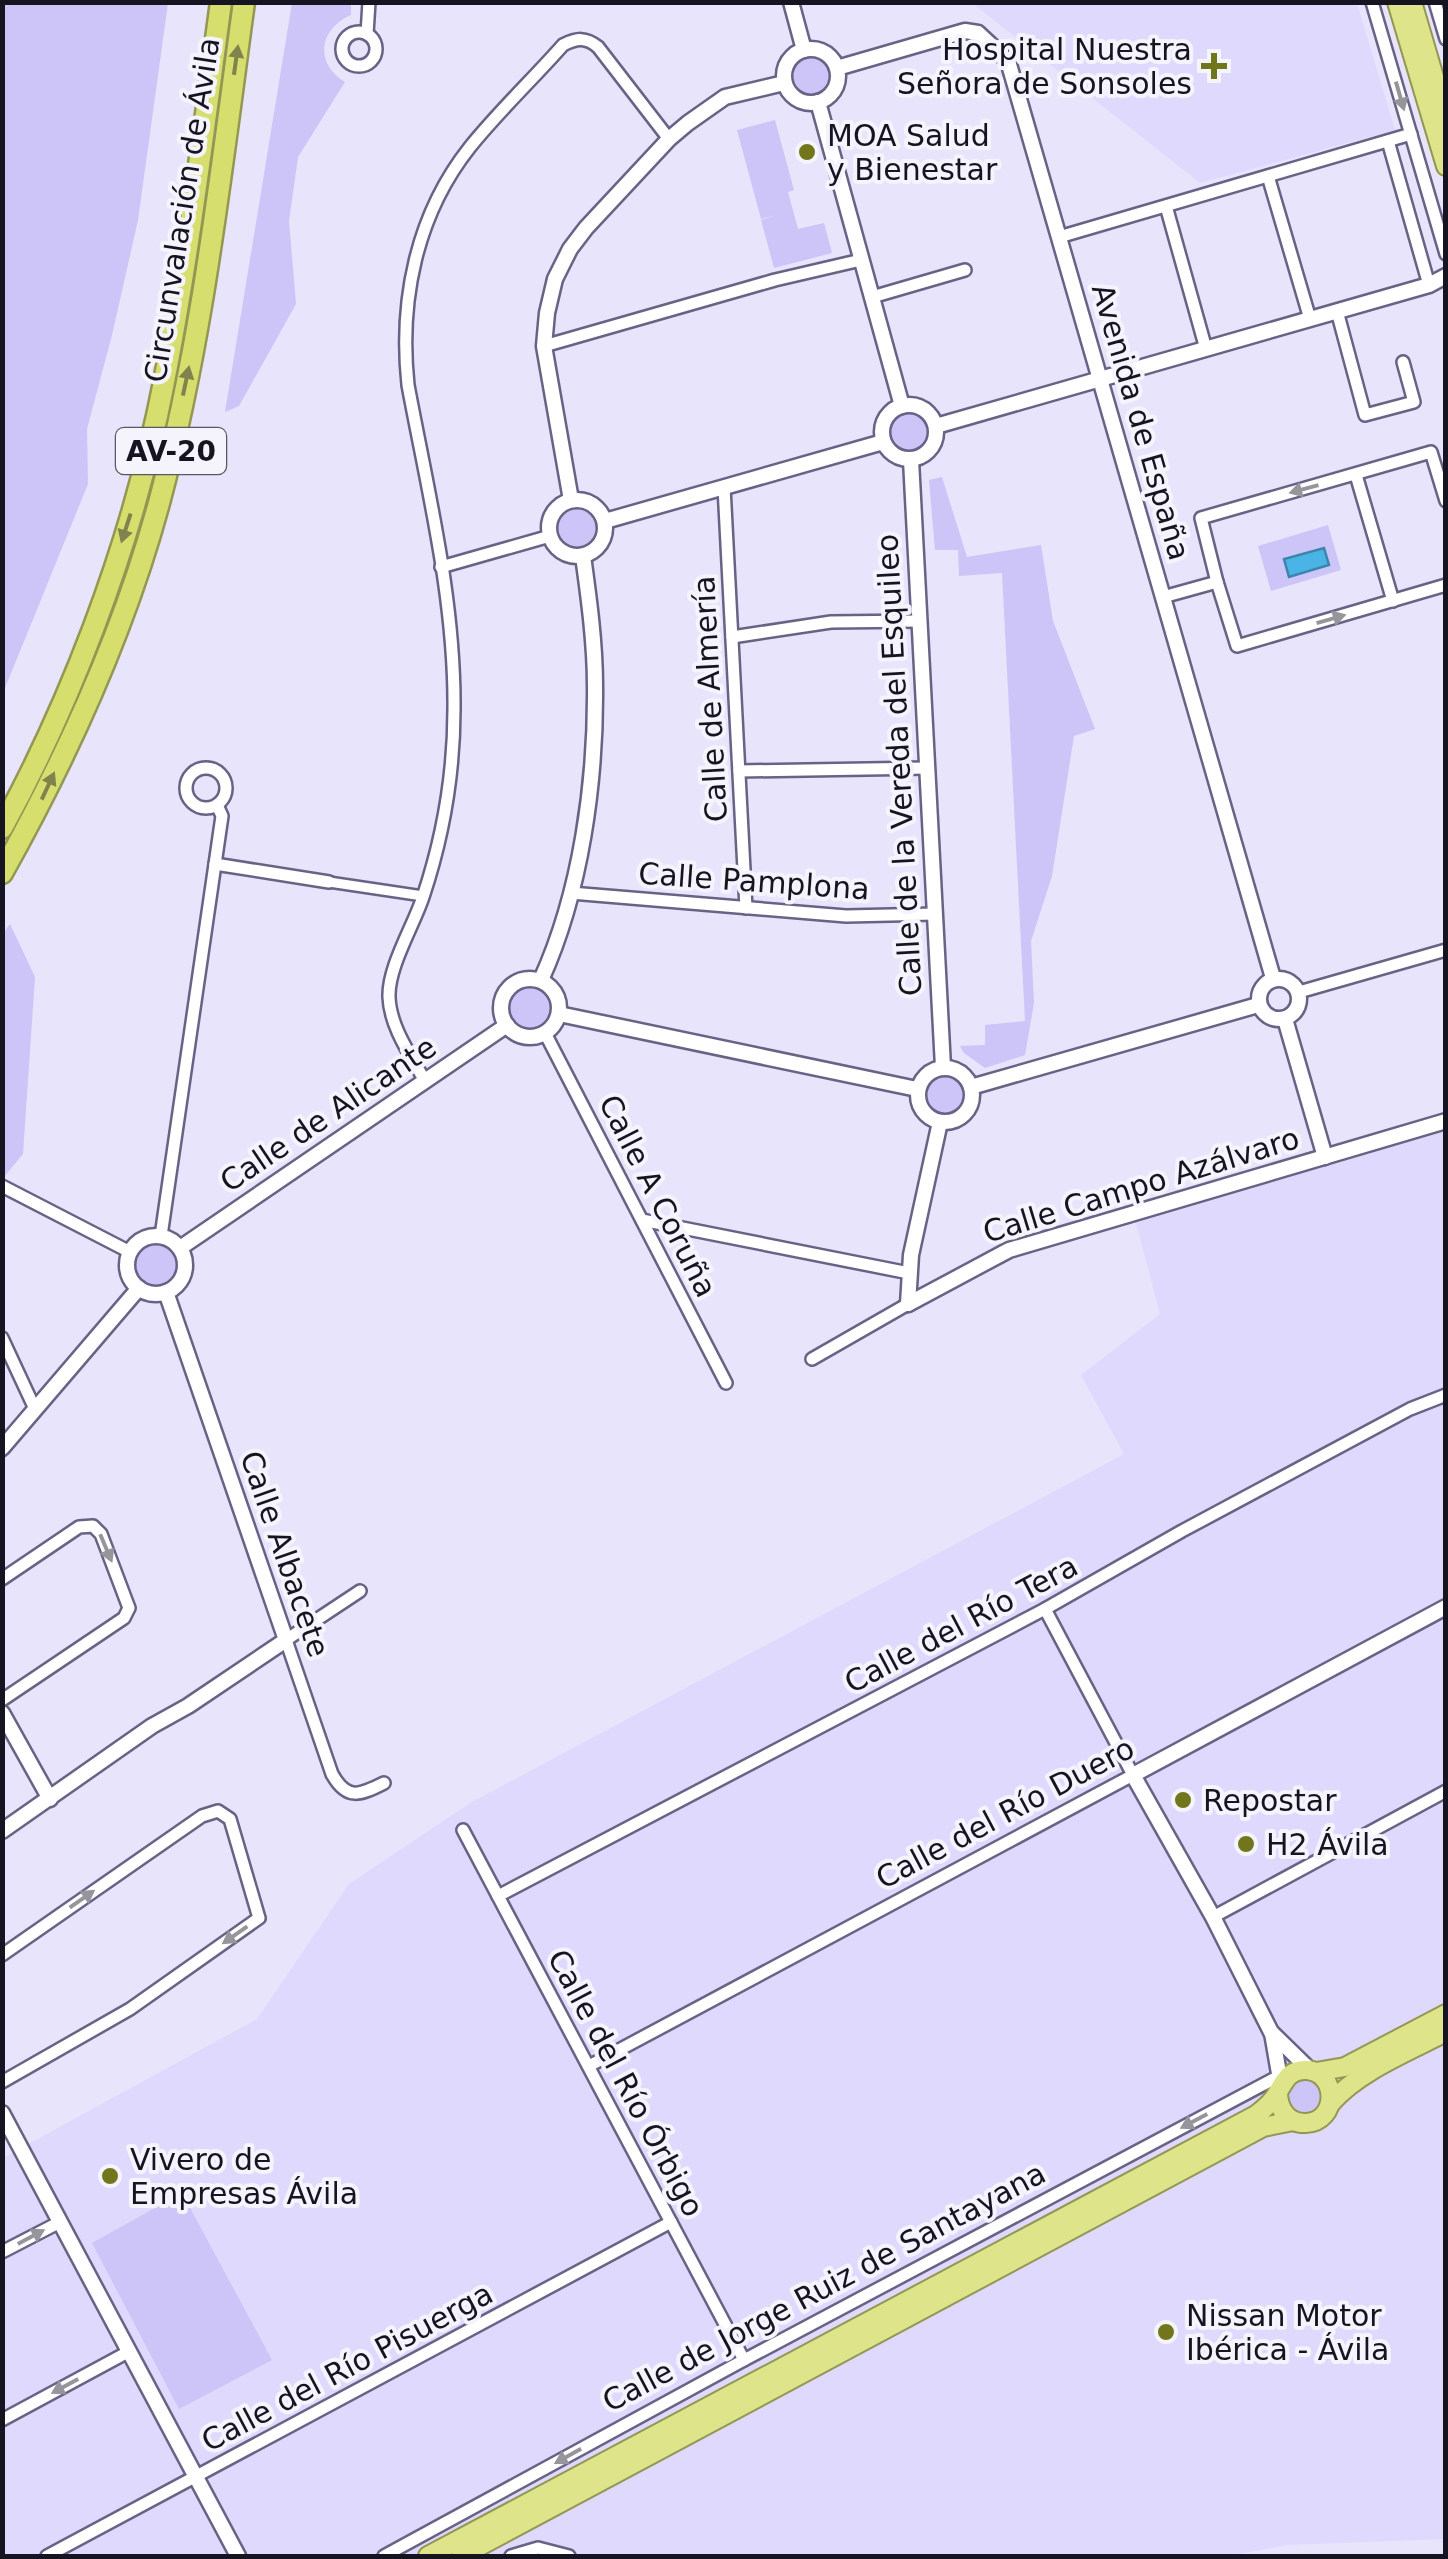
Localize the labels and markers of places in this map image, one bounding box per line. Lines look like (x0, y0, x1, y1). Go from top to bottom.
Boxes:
place label: Hospital Nuestra Señora de Sonsoles (897, 32, 1192, 101)
marker: Hospital Nuestra Señora de Sonsoles (1201, 53, 1227, 79)
place label: MOA Salud y Bienestar (827, 118, 998, 187)
marker: MOA Salud y Bienestar (796, 141, 818, 163)
place label: Repostar (1203, 1783, 1337, 1818)
marker: Repostar (1172, 1789, 1194, 1811)
place label: H2 Ávila (1266, 1827, 1389, 1862)
marker: H2 Ávila (1235, 1833, 1257, 1855)
place label: Vivero de Empresas Ávila (130, 2142, 358, 2211)
marker: Vivero de Empresas Ávila (99, 2165, 121, 2187)
place label: Nissan Motor Ibérica - Ávila (1186, 2298, 1389, 2367)
marker: Nissan Motor Ibérica - Ávila (1155, 2321, 1177, 2343)

